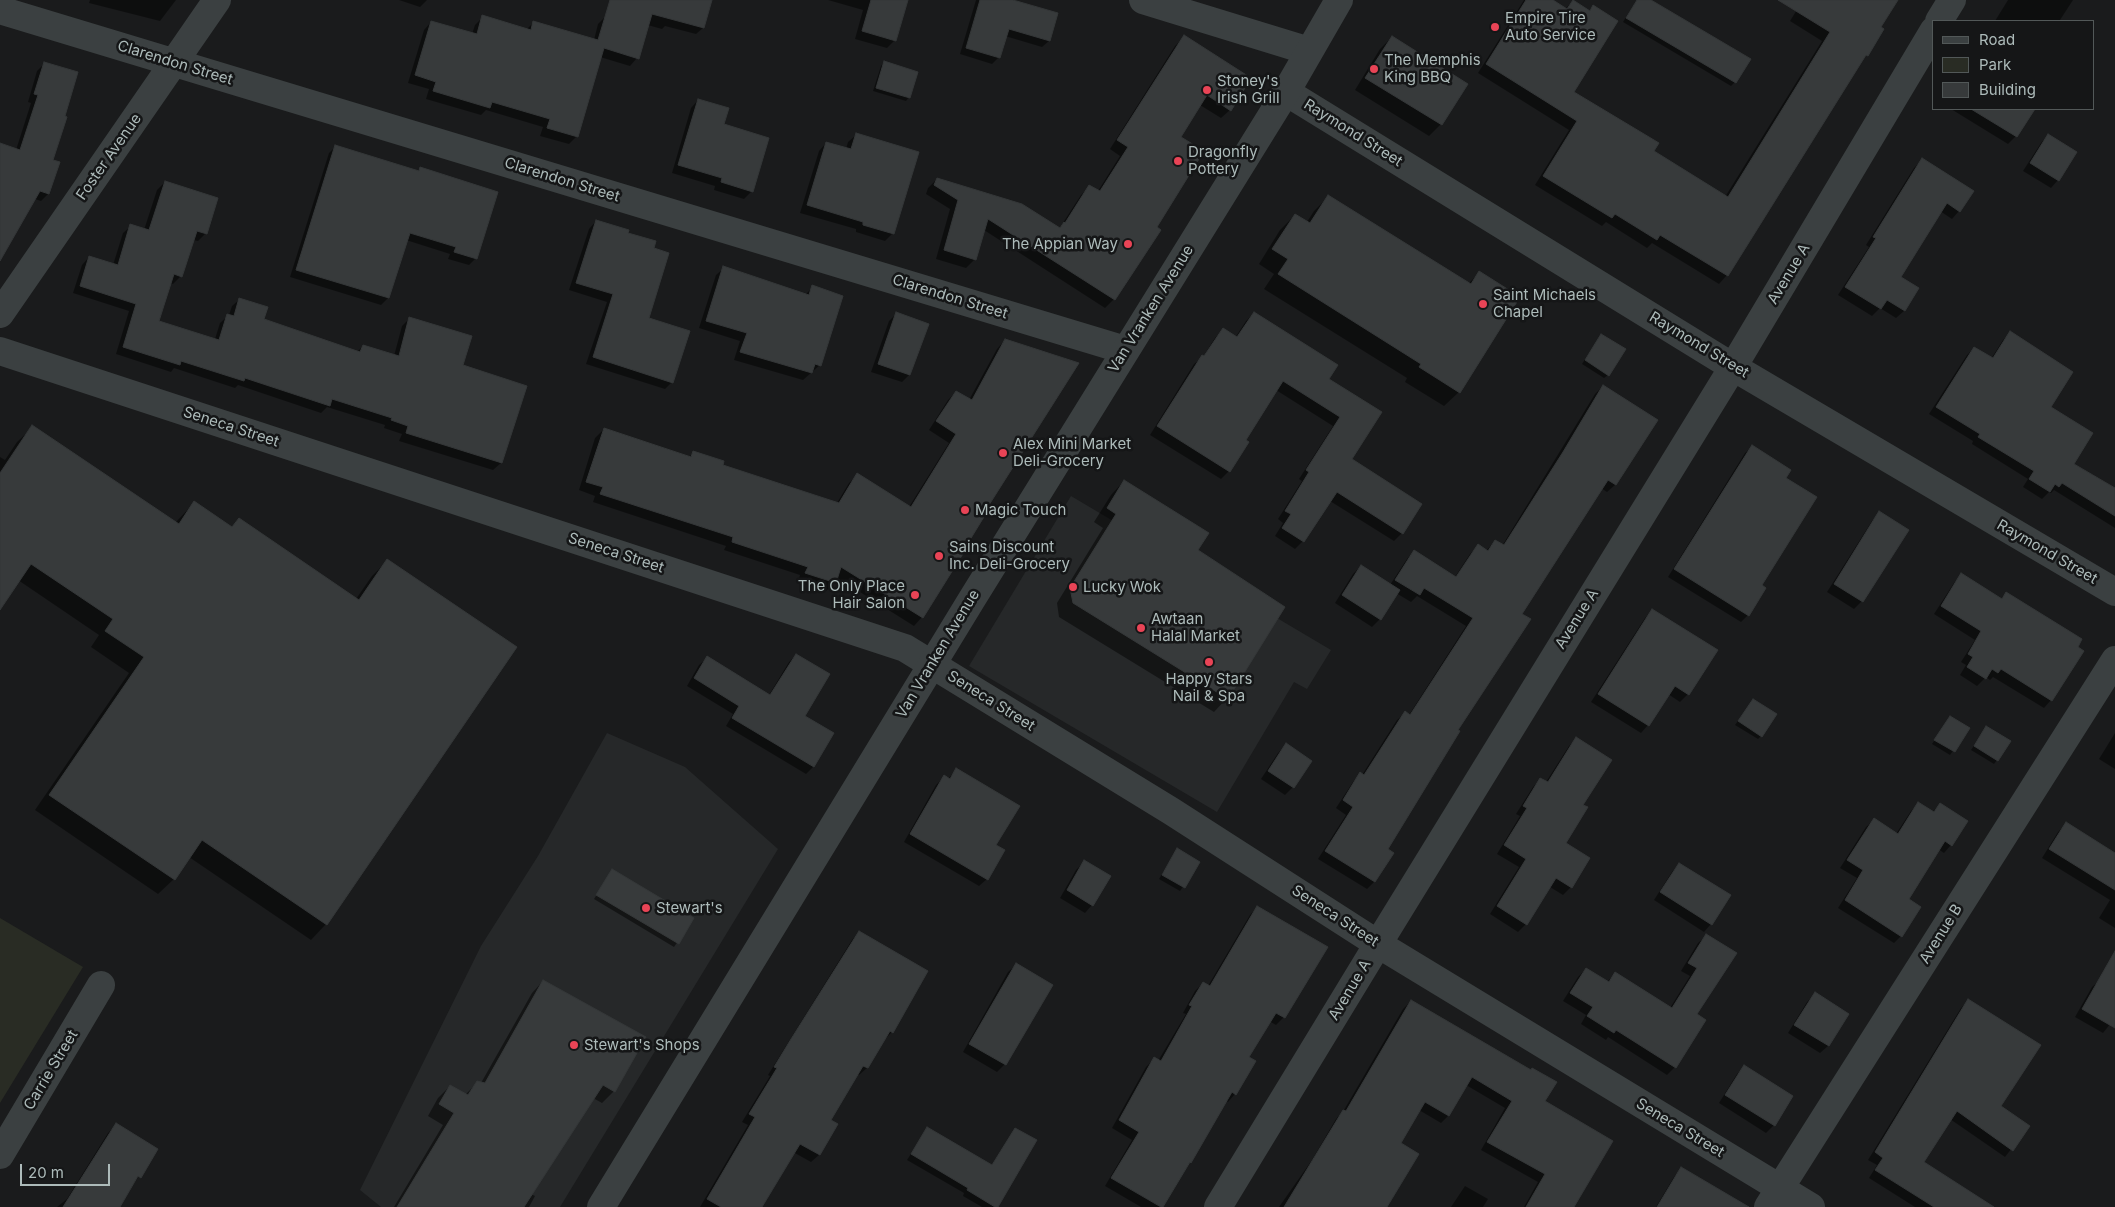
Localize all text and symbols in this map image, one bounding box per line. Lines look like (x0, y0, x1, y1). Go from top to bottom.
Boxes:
place label: Empire Tire Auto Service (1505, 9, 1596, 44)
legend (1932, 20, 2095, 110)
marker: Empire Tire Auto Service (1489, 21, 1501, 33)
text: Road (1979, 30, 2015, 49)
street label: Clarendon Street (115, 37, 235, 89)
place label: The Memphis King BBQ (1384, 51, 1481, 86)
text: Park (1979, 55, 2011, 74)
marker: The Memphis King BBQ (1368, 63, 1380, 75)
place label: Stoney's Irish Grill (1217, 72, 1280, 107)
text: Building (1979, 80, 2036, 99)
marker: Stoney's Irish Grill (1201, 84, 1213, 96)
street label: Raymond Street (1300, 95, 1406, 171)
street label: Foster Avenue (73, 110, 145, 204)
place label: Dragonfly Pottery (1188, 143, 1258, 178)
street label: Clarendon Street (502, 154, 622, 206)
marker: Dragonfly Pottery (1172, 155, 1184, 167)
place label: The Appian Way (1002, 235, 1118, 253)
marker: The Appian Way (1122, 238, 1134, 250)
street label: Avenue A (1764, 241, 1814, 307)
street label: Van Vranken Avenue (1104, 242, 1198, 376)
street label: Clarendon Street (890, 271, 1010, 323)
place label: Saint Michaels Chapel (1493, 286, 1596, 321)
marker: Saint Michaels Chapel (1477, 298, 1489, 310)
street label: Raymond Street (1646, 308, 1752, 382)
street label: Seneca Street (181, 403, 281, 451)
place label: Alex Mini Market Deli-Grocery (1013, 435, 1131, 470)
marker: Alex Mini Market Deli-Grocery (997, 447, 1009, 459)
place label: Magic Touch (975, 501, 1066, 519)
marker: Magic Touch (959, 504, 971, 516)
street label: Raymond Street (1994, 516, 2100, 588)
street label: Seneca Street (566, 529, 666, 577)
place label: Sains Discount Inc. Deli-Grocery (949, 538, 1070, 573)
marker: Sains Discount Inc. Deli-Grocery (933, 550, 945, 562)
place label: The Only Place Hair Salon (798, 577, 905, 612)
place label: Lucky Wok (1083, 578, 1161, 596)
marker: Lucky Wok (1067, 581, 1079, 593)
street label: Van Vranken Avenue (892, 586, 984, 722)
street label: Avenue A (1552, 586, 1602, 652)
marker: The Only Place Hair Salon (909, 589, 921, 601)
place label: Awtaan Halal Market (1151, 610, 1240, 645)
marker: Awtaan Halal Market (1135, 622, 1147, 634)
marker: Happy Stars Nail & Spa (1203, 656, 1215, 668)
street label: Seneca Street (944, 667, 1038, 735)
place label: Happy Stars Nail & Spa (1166, 670, 1252, 705)
street label: Seneca Street (1288, 881, 1382, 951)
place label: Stewart's (656, 899, 723, 917)
street label: Avenue B (1916, 901, 1966, 967)
marker: Stewart's (640, 902, 652, 914)
street label: Avenue A (1325, 957, 1375, 1023)
street label: Carrie Street (20, 1027, 82, 1113)
place label: Stewart's Shops (584, 1036, 700, 1054)
marker: Stewart's Shops (568, 1039, 580, 1051)
street label: Seneca Street (1633, 1095, 1727, 1161)
scale bar (22, 1154, 112, 1186)
text: 20 m (28, 1163, 64, 1182)

